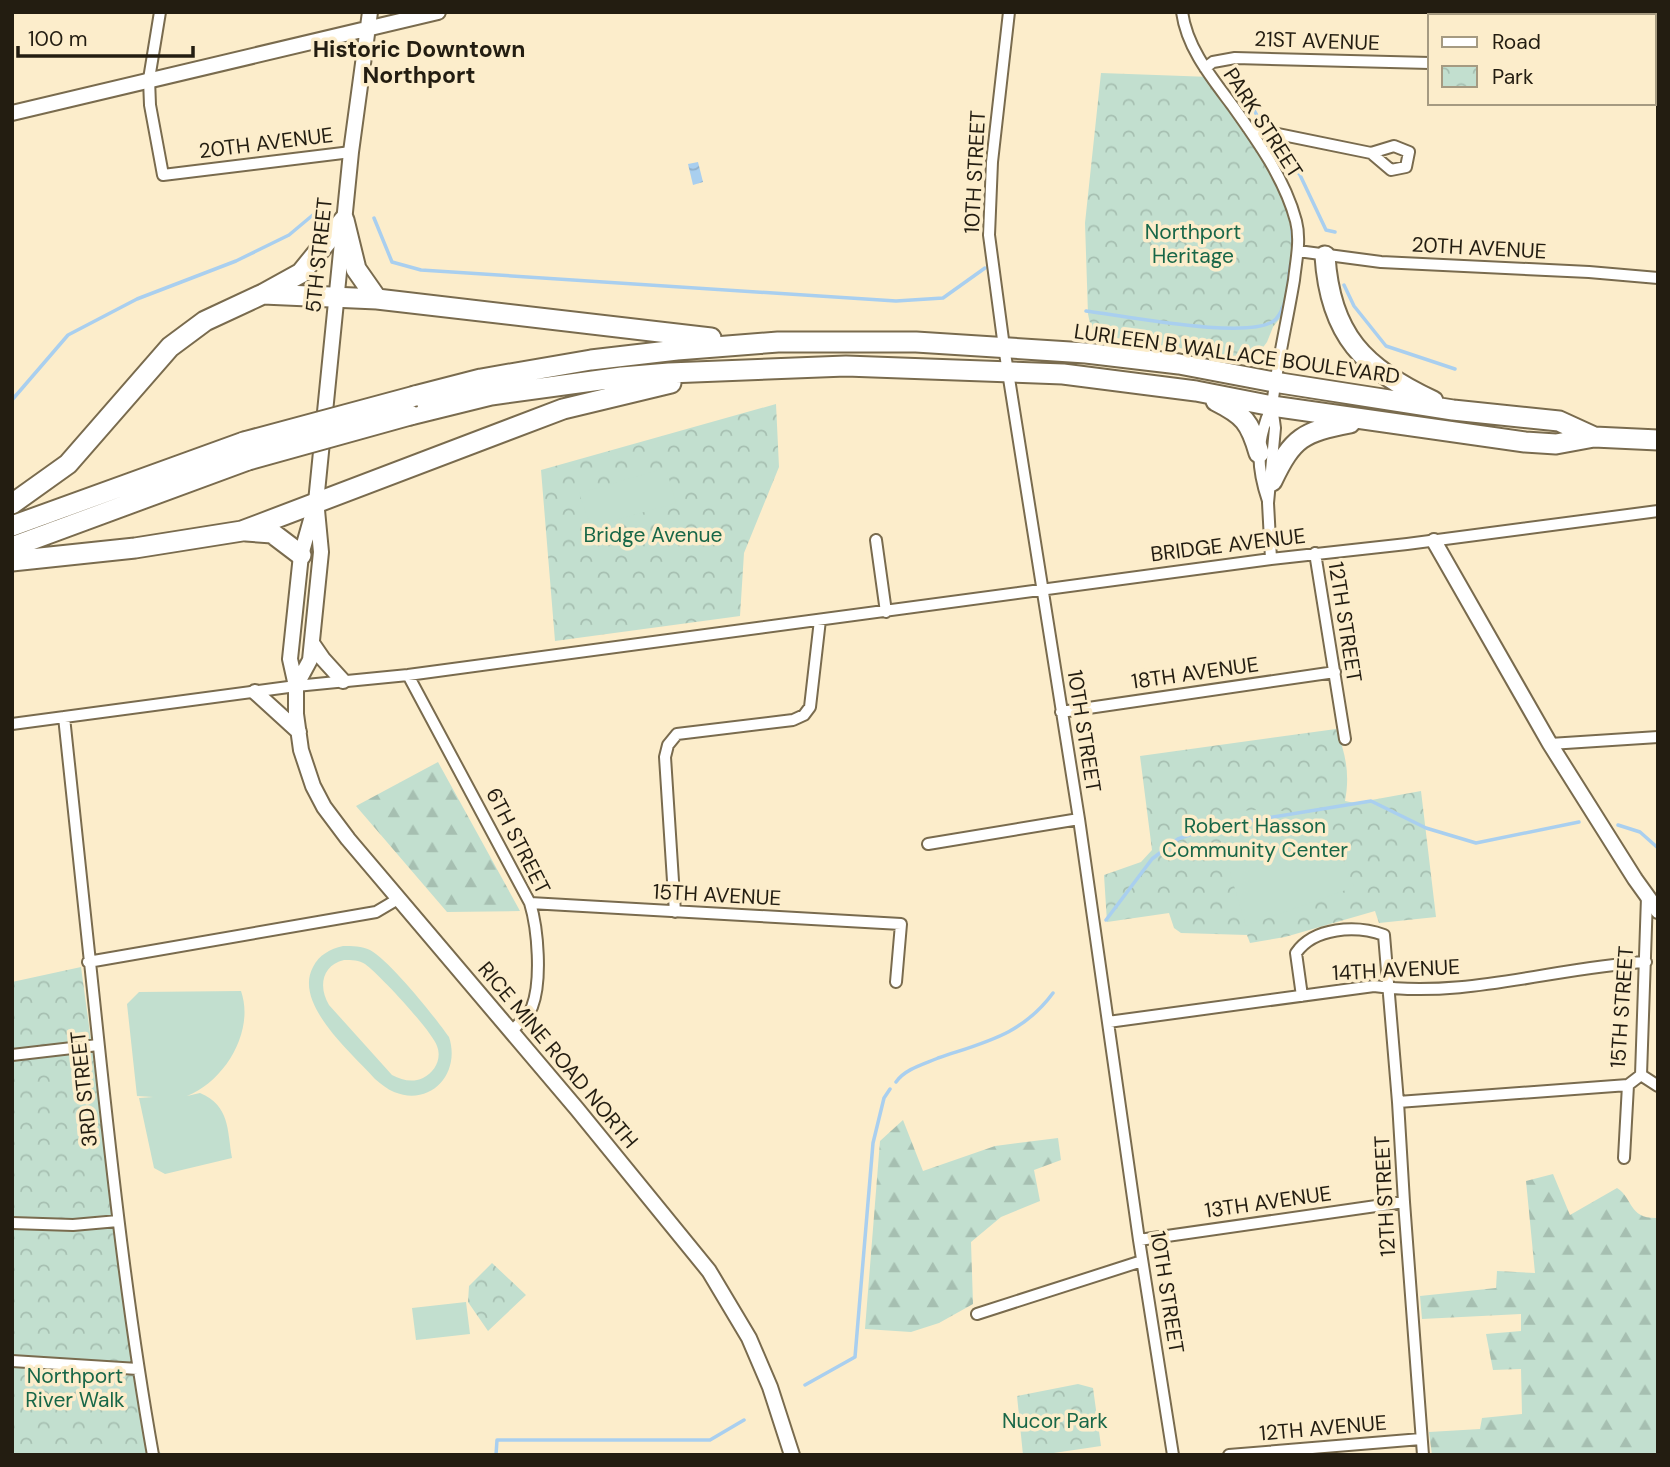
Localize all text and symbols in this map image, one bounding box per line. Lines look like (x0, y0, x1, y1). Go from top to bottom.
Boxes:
scale bar (18, 14, 192, 58)
legend (1428, 14, 1656, 105)
text: 100 m (28, 25, 88, 53)
street label: 21ST AVENUE (1254, 25, 1380, 57)
text: Road (1492, 28, 1541, 56)
district label: Historic Downtown Northport (313, 34, 525, 90)
street label: PARK STREET (1217, 62, 1309, 184)
text: Park (1492, 63, 1534, 91)
street label: 10TH STREET (958, 109, 992, 234)
street label: 20TH AVENUE (197, 121, 335, 165)
street label: 5TH STREET (299, 196, 339, 314)
park label: Northport Heritage (1145, 218, 1241, 270)
street label: 20TH AVENUE (1411, 230, 1547, 266)
street label: LURLEEN B WALLACE BOULEVARD (1072, 317, 1402, 391)
park label: Bridge Avenue (584, 521, 722, 549)
street label: BRIDGE AVENUE (1149, 522, 1307, 568)
street label: 12TH STREET (1322, 560, 1368, 684)
street label: 18TH AVENUE (1130, 650, 1260, 696)
street label: 10TH STREET (1061, 668, 1108, 794)
street label: 6TH STREET (479, 783, 557, 899)
park label: Robert Hasson Community Center (1162, 812, 1348, 864)
street label: 15TH AVENUE (652, 878, 782, 912)
street label: 15TH STREET (1604, 945, 1640, 1069)
street label: 14TH AVENUE (1331, 953, 1461, 987)
street label: RICE MINE ROAD NORTH (472, 956, 644, 1154)
street label: 3RD STREET (64, 1029, 104, 1148)
street label: 12TH STREET (1368, 1134, 1402, 1257)
street label: 13TH AVENUE (1203, 1179, 1333, 1225)
street label: 10TH STREET (1144, 1229, 1191, 1355)
park label: Northport River Walk (25, 1362, 125, 1414)
park label: Nucor Park (1002, 1407, 1108, 1435)
street label: 12TH AVENUE (1258, 1408, 1388, 1448)

